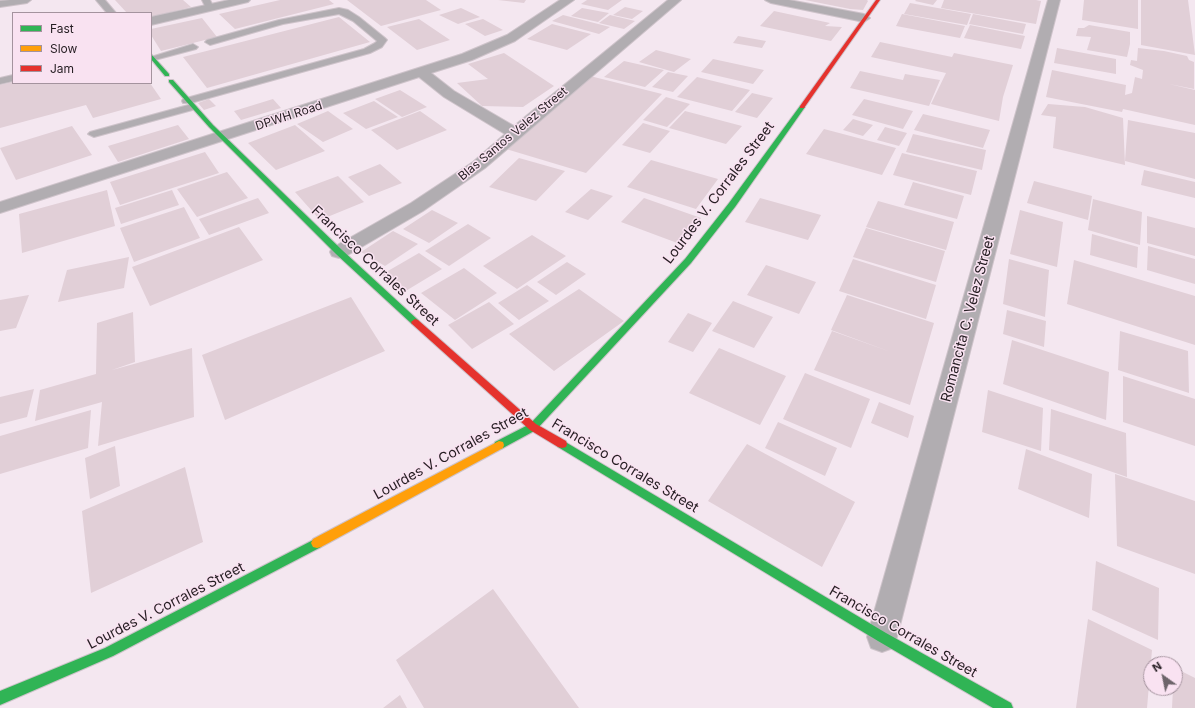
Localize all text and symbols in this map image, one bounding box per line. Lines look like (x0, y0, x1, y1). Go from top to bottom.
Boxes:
legend (12, 12, 152, 84)
text: Fast (50, 21, 74, 36)
text: Slow (50, 41, 77, 56)
text: Jam (50, 61, 74, 76)
street label: Blas Santos Velez Street (456, 84, 570, 184)
street label: DPWH Road (254, 98, 324, 134)
street label: Lourdes V. Corrales Street (660, 119, 778, 267)
street label: Francisco Corrales Street (308, 203, 442, 329)
street label: Romancita C. Velez Street (938, 234, 998, 404)
street label: Lourdes V. Corrales Street (371, 405, 531, 503)
street label: Francisco Corrales Street (549, 416, 701, 516)
street label: Lourdes V. Corrales Street (85, 559, 247, 653)
street label: Francisco Corrales Street (826, 583, 980, 681)
north arrow (1143, 656, 1183, 696)
text: N (1150, 659, 1164, 675)

